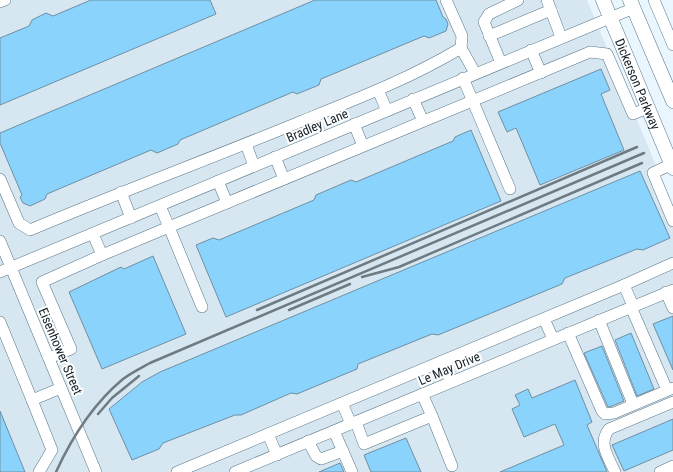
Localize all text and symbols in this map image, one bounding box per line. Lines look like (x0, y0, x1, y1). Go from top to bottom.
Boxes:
street label: Dickerson Parkway (612, 36, 663, 132)
street label: Bradley Lane (284, 106, 350, 145)
street label: Eisenhower Street (36, 306, 86, 397)
street label: Le May Drive (416, 349, 482, 388)

